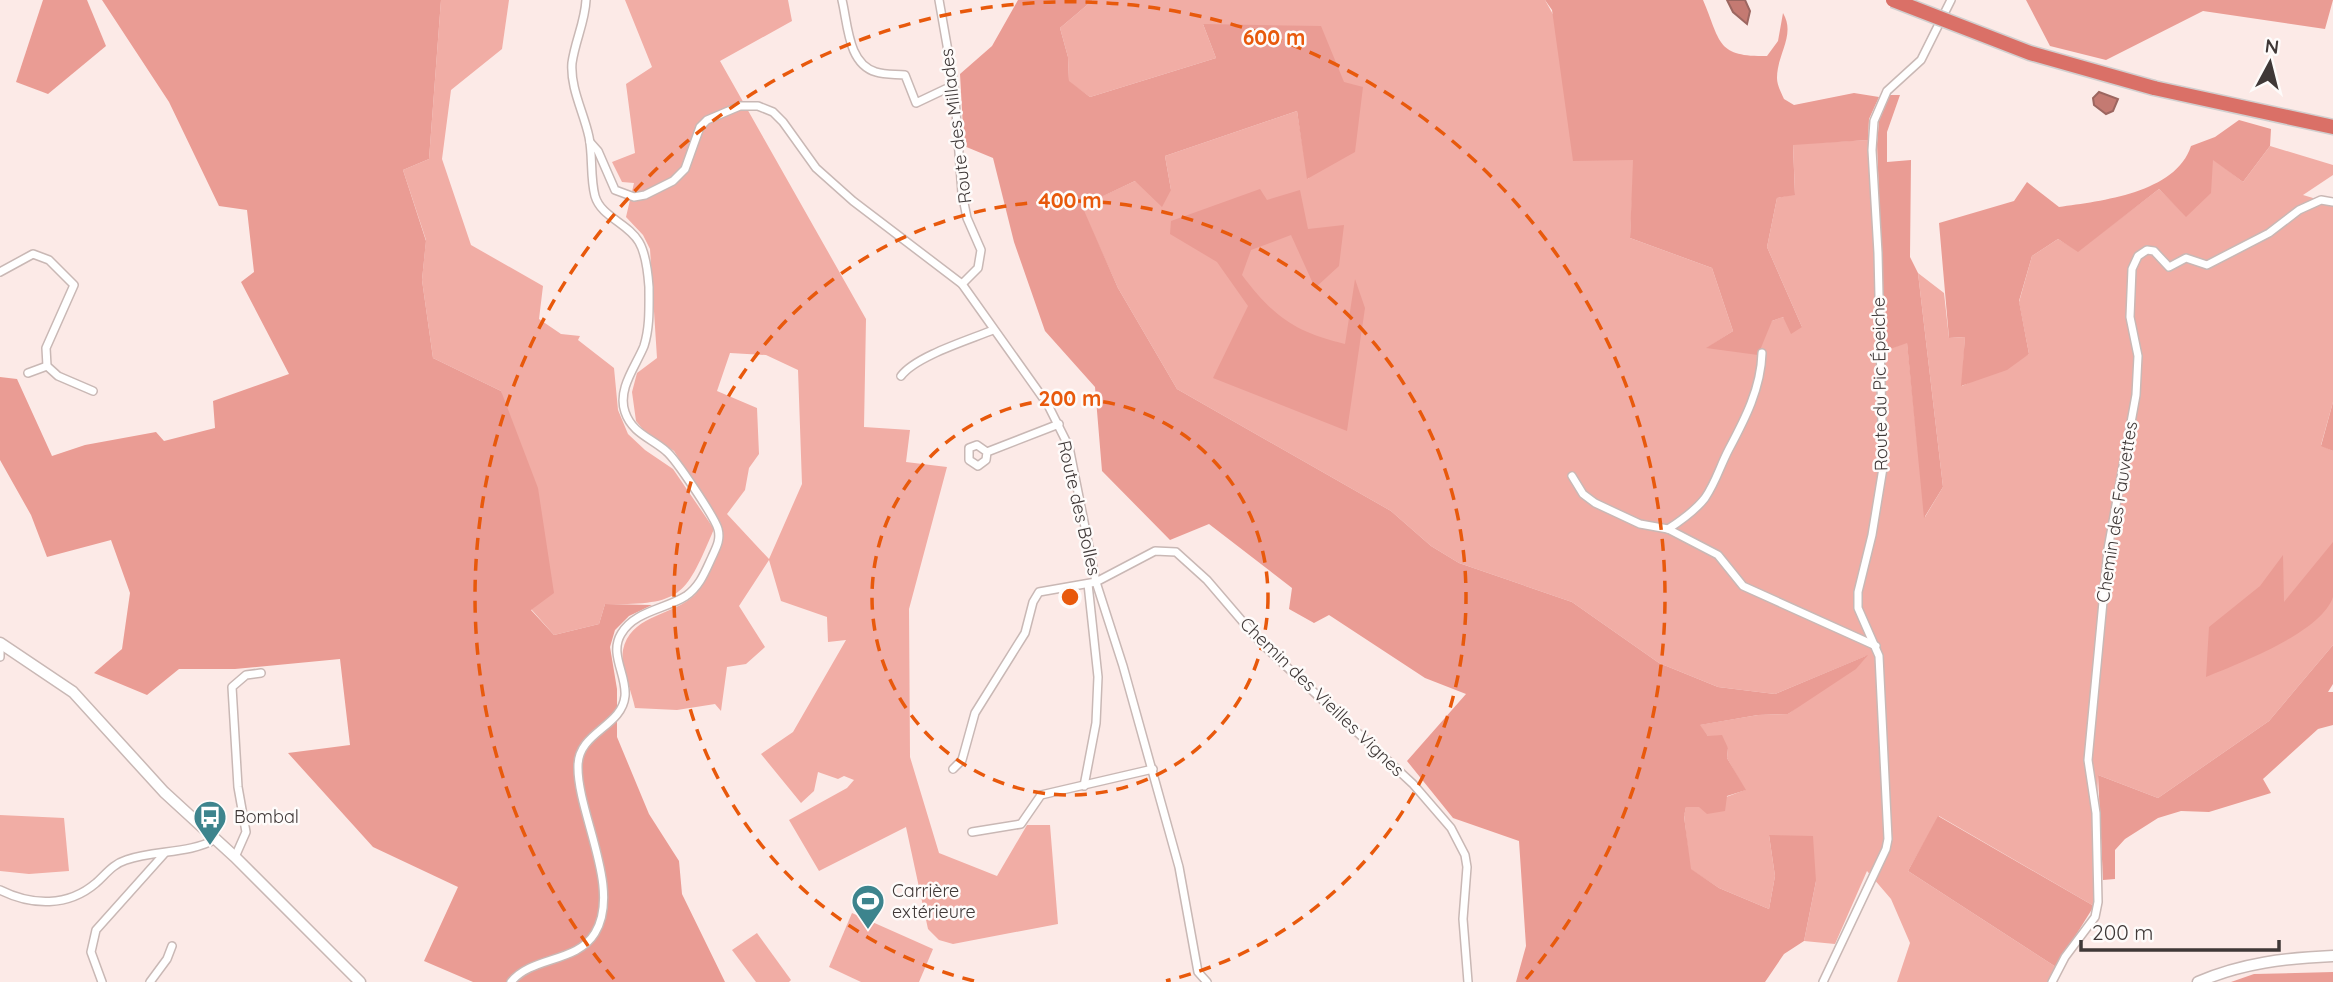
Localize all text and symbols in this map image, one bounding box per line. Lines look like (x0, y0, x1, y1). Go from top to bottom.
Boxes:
text: 600 m (1243, 24, 1305, 50)
north arrow (2235, 28, 2305, 98)
text: N (2264, 33, 2280, 59)
street label: Route des Millades (935, 47, 976, 205)
text: 400 m (1038, 187, 1102, 213)
street label: Route du Pic Épeiche (1866, 297, 1893, 471)
text: 200 m (1039, 385, 1101, 411)
street label: Chemin des Fauvettes (2091, 420, 2142, 604)
street label: Route des Bolles (1053, 438, 1106, 578)
centre of rings (1058, 585, 1082, 609)
street label: Chemin des Vieilles Vignes (1235, 612, 1409, 781)
bus stop icon: Bombal (191, 798, 229, 847)
place label: Bombal (234, 805, 299, 828)
place label: Carrière extérieure (892, 879, 976, 923)
sports icon: Carrière extérieure (849, 882, 887, 931)
scale bar (2081, 908, 2279, 952)
text: 200 m (2092, 919, 2154, 945)

